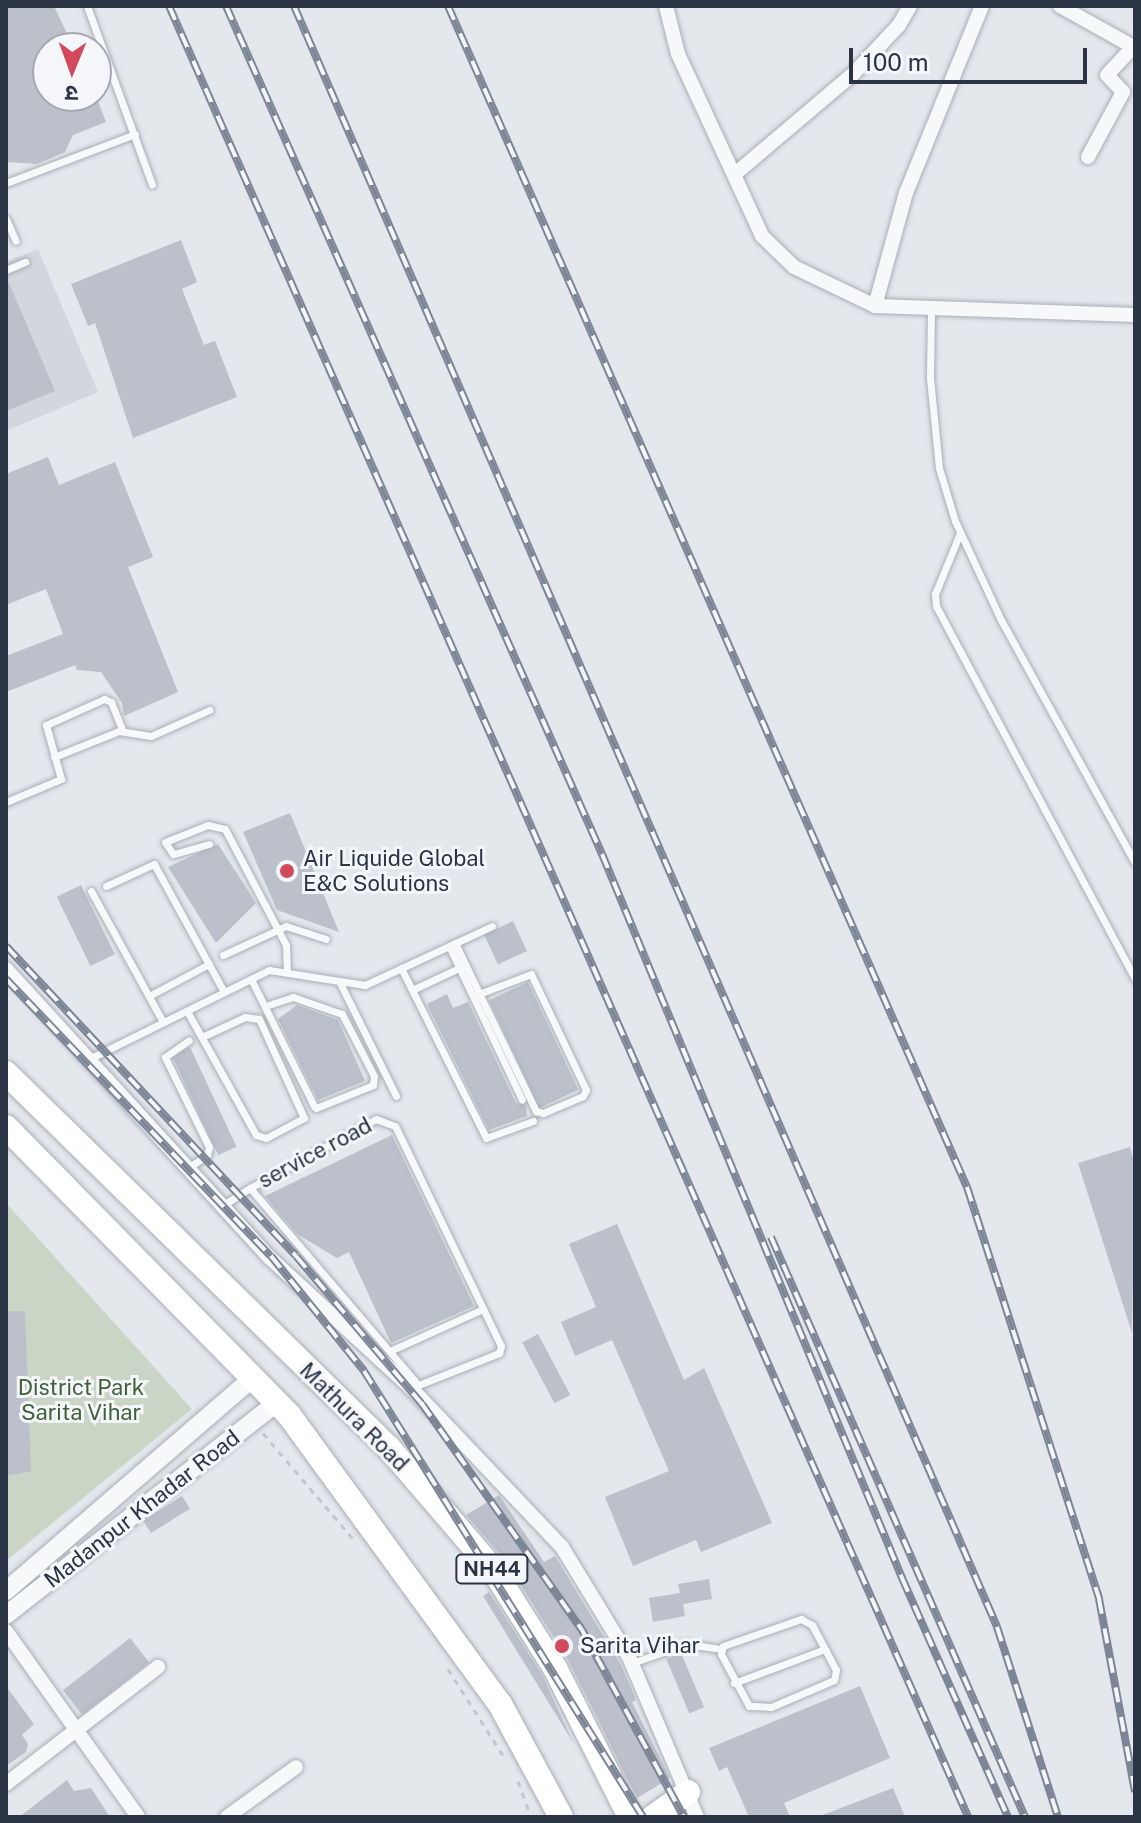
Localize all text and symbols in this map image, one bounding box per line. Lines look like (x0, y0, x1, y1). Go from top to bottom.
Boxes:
north arrow (32, 32, 112, 112)
scale bar (853, 32, 1091, 82)
text: 100 m (863, 48, 929, 76)
text: उ (65, 81, 78, 107)
place label: Air Liquide Global E&C Solutions (303, 845, 485, 896)
marker: Air Liquide Global E&C Solutions (278, 862, 296, 880)
street label: service road (254, 1112, 376, 1194)
street label: Mathura Road (294, 1357, 414, 1477)
park label: District Park Sarita Vihar (18, 1374, 144, 1426)
street label: Madanpur Khadar Road (39, 1425, 245, 1593)
road number: NH44 (454, 1553, 530, 1585)
place label: Sarita Vihar (580, 1633, 701, 1659)
marker: Sarita Vihar (551, 1635, 573, 1657)

